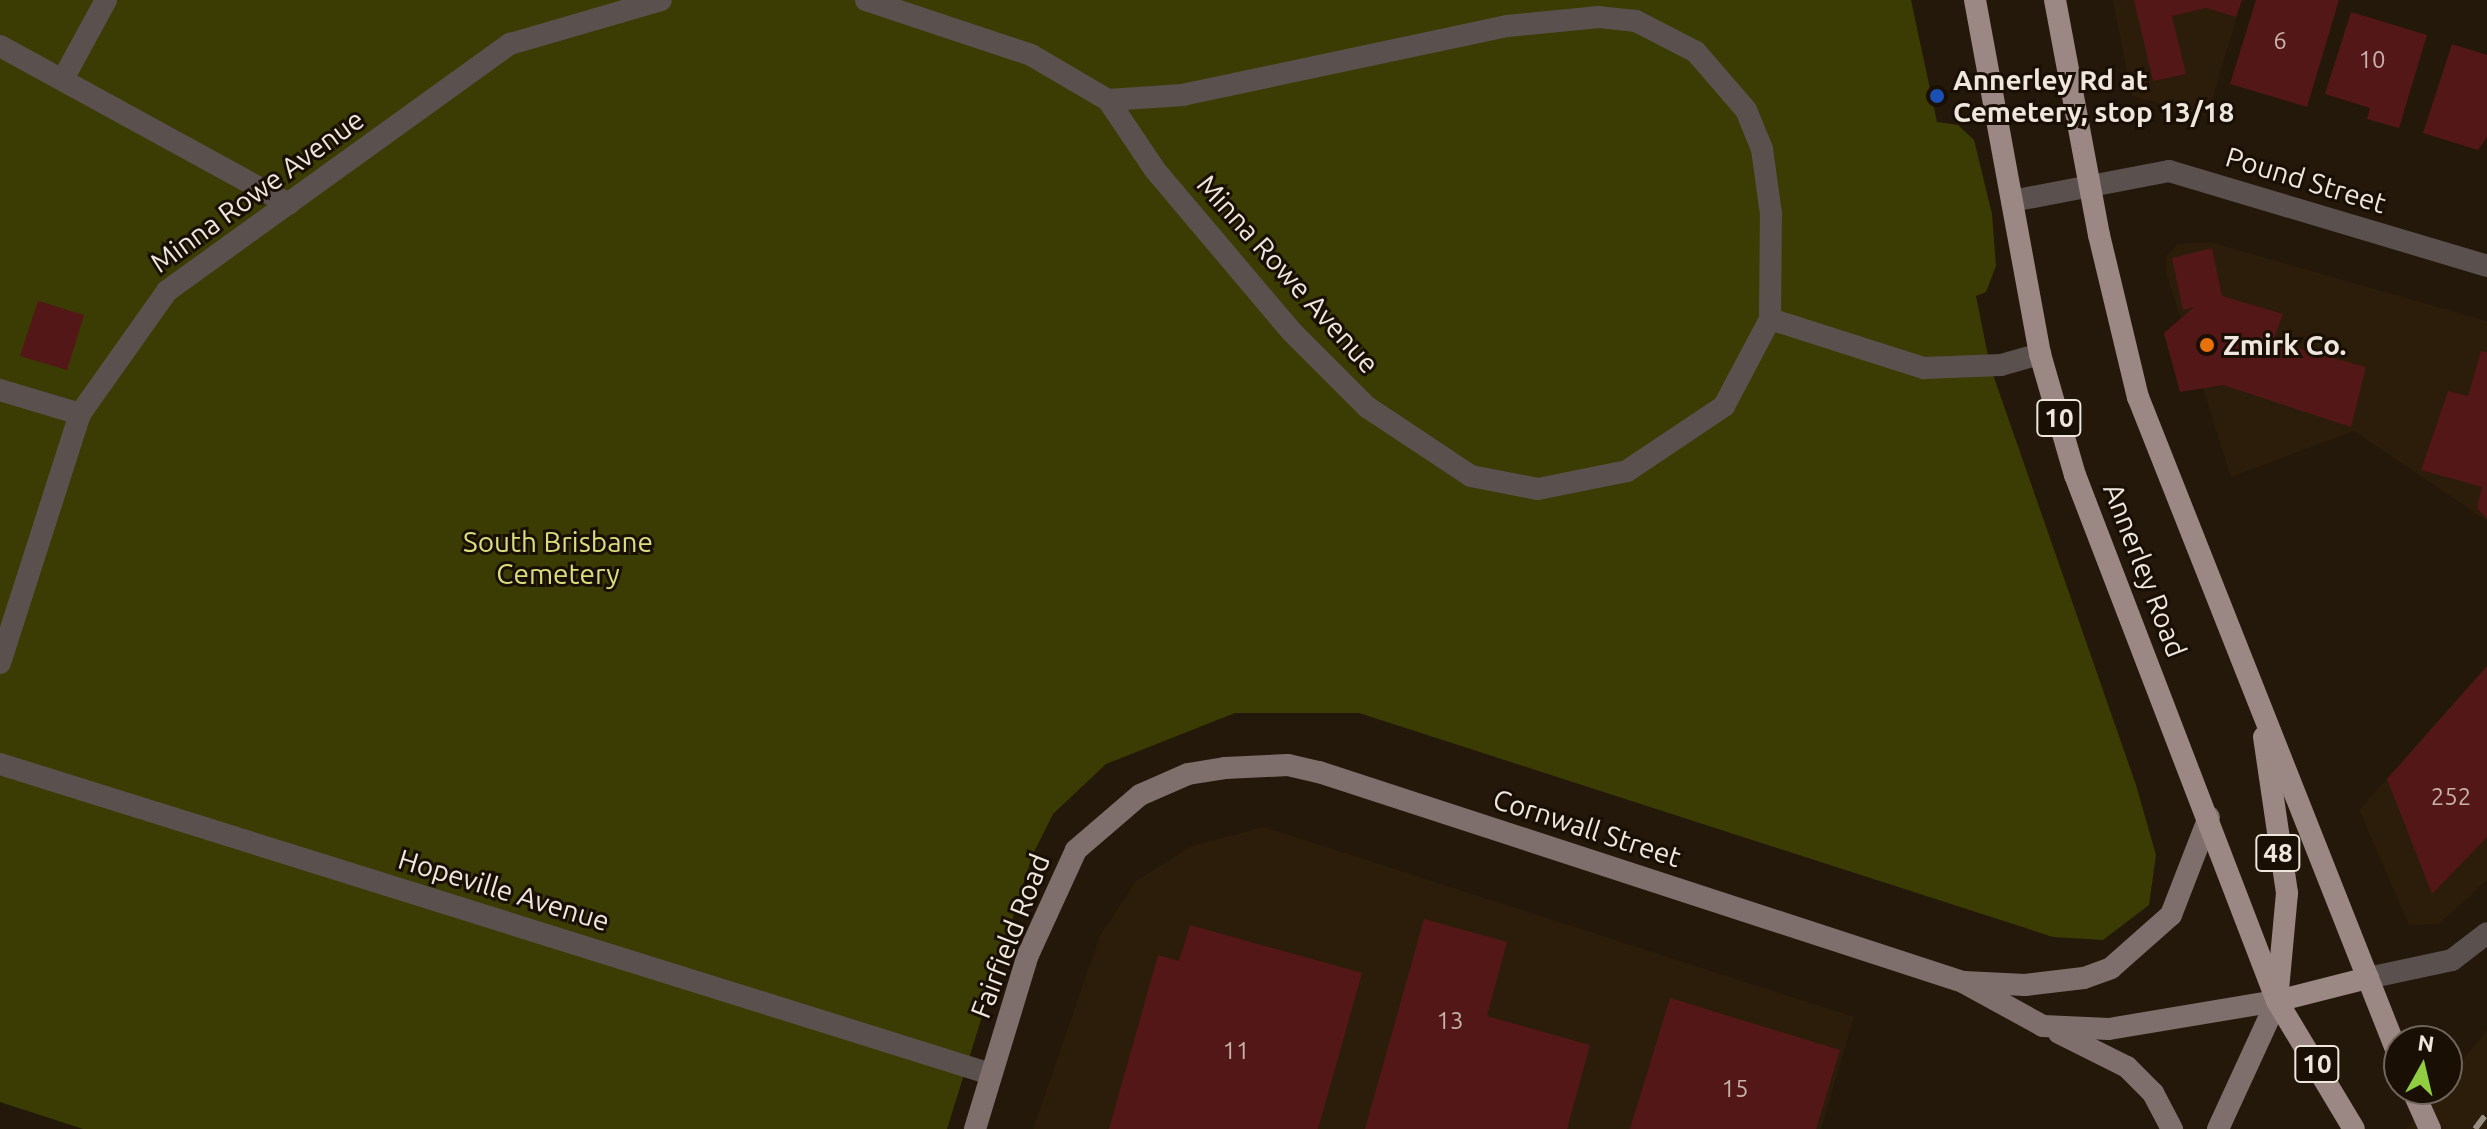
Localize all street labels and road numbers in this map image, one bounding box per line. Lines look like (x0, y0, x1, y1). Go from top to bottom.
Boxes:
street label: Minna Rowe Avenue (144, 102, 370, 280)
street label: Pound Street (2222, 140, 2390, 220)
street label: Minna Rowe Avenue (1190, 168, 1386, 380)
road number: 10 (2035, 396, 2083, 440)
street label: Annerley Road (2096, 478, 2194, 662)
street label: Cornwall Street (1489, 782, 1685, 874)
road number: 48 (2254, 831, 2302, 875)
street label: Hopeville Avenue (394, 842, 614, 938)
street label: Fairfield Road (963, 849, 1057, 1023)
road number: 10 (2293, 1042, 2341, 1086)

